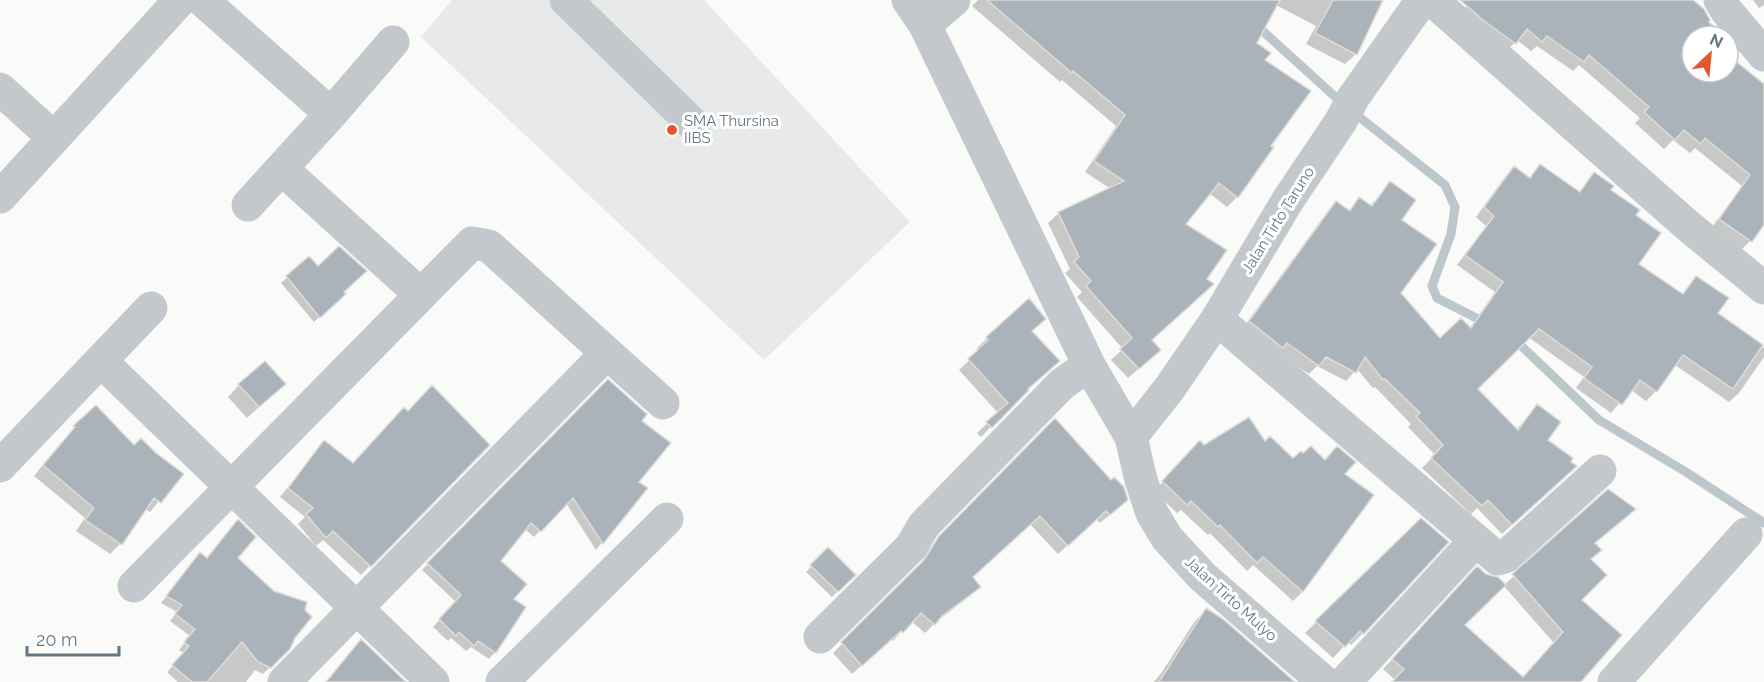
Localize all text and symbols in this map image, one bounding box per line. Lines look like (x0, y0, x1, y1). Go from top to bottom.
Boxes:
north arrow (1680, 24, 1740, 84)
text: N (1707, 30, 1726, 52)
place label: SMA Thursina IIBS (684, 112, 779, 147)
marker: SMA Thursina IIBS (665, 123, 679, 137)
street label: Jalan Tirto Taruno (1238, 163, 1318, 277)
street label: Jalan Tirto Mulyo (1181, 553, 1281, 645)
scale bar (27, 619, 118, 657)
text: 20 m (36, 629, 78, 650)

